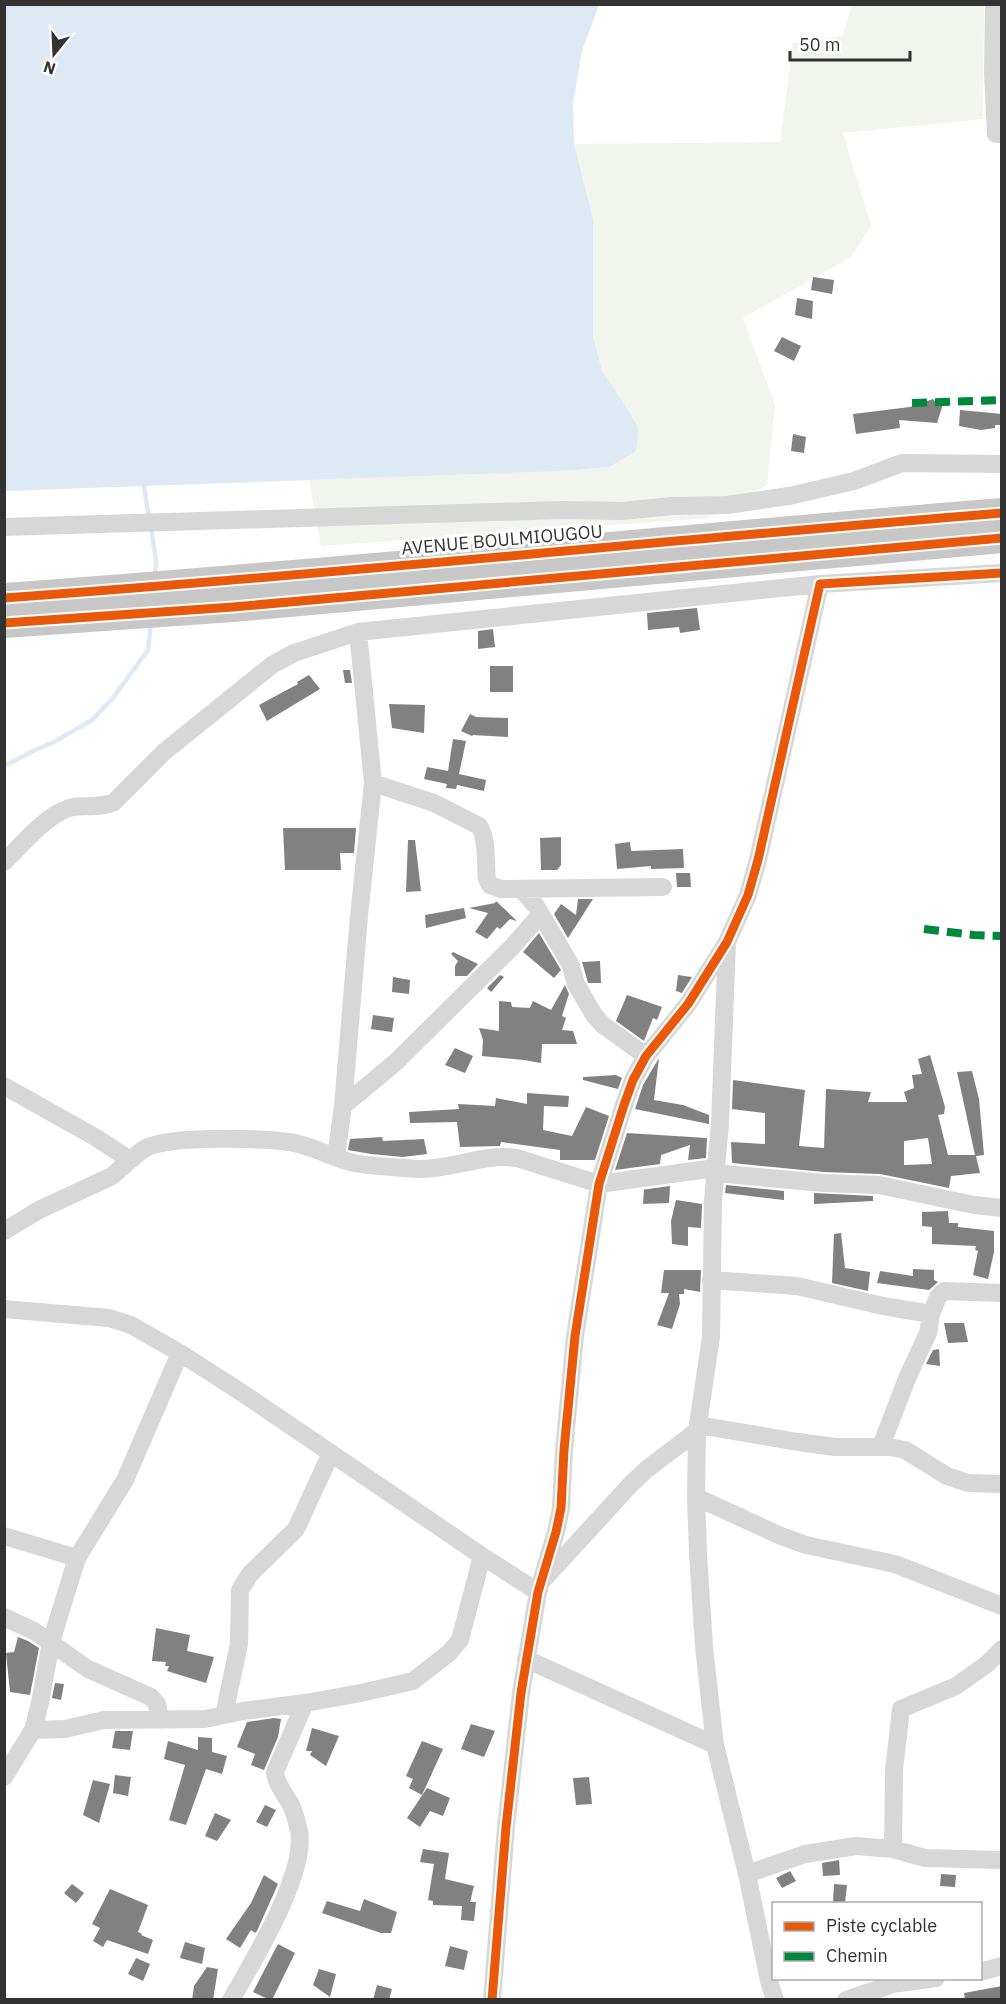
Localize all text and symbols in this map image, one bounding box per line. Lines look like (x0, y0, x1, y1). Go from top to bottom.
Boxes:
north arrow (24, 24, 84, 84)
scale bar (790, 24, 910, 62)
text: 50 m (799, 33, 841, 56)
text: N (41, 57, 58, 80)
street label: AVENUE BOULMIOUGOU (400, 519, 604, 560)
legend (772, 1902, 982, 1980)
text: Piste cyclable (826, 1914, 937, 1937)
text: Chemin (826, 1944, 888, 1967)

